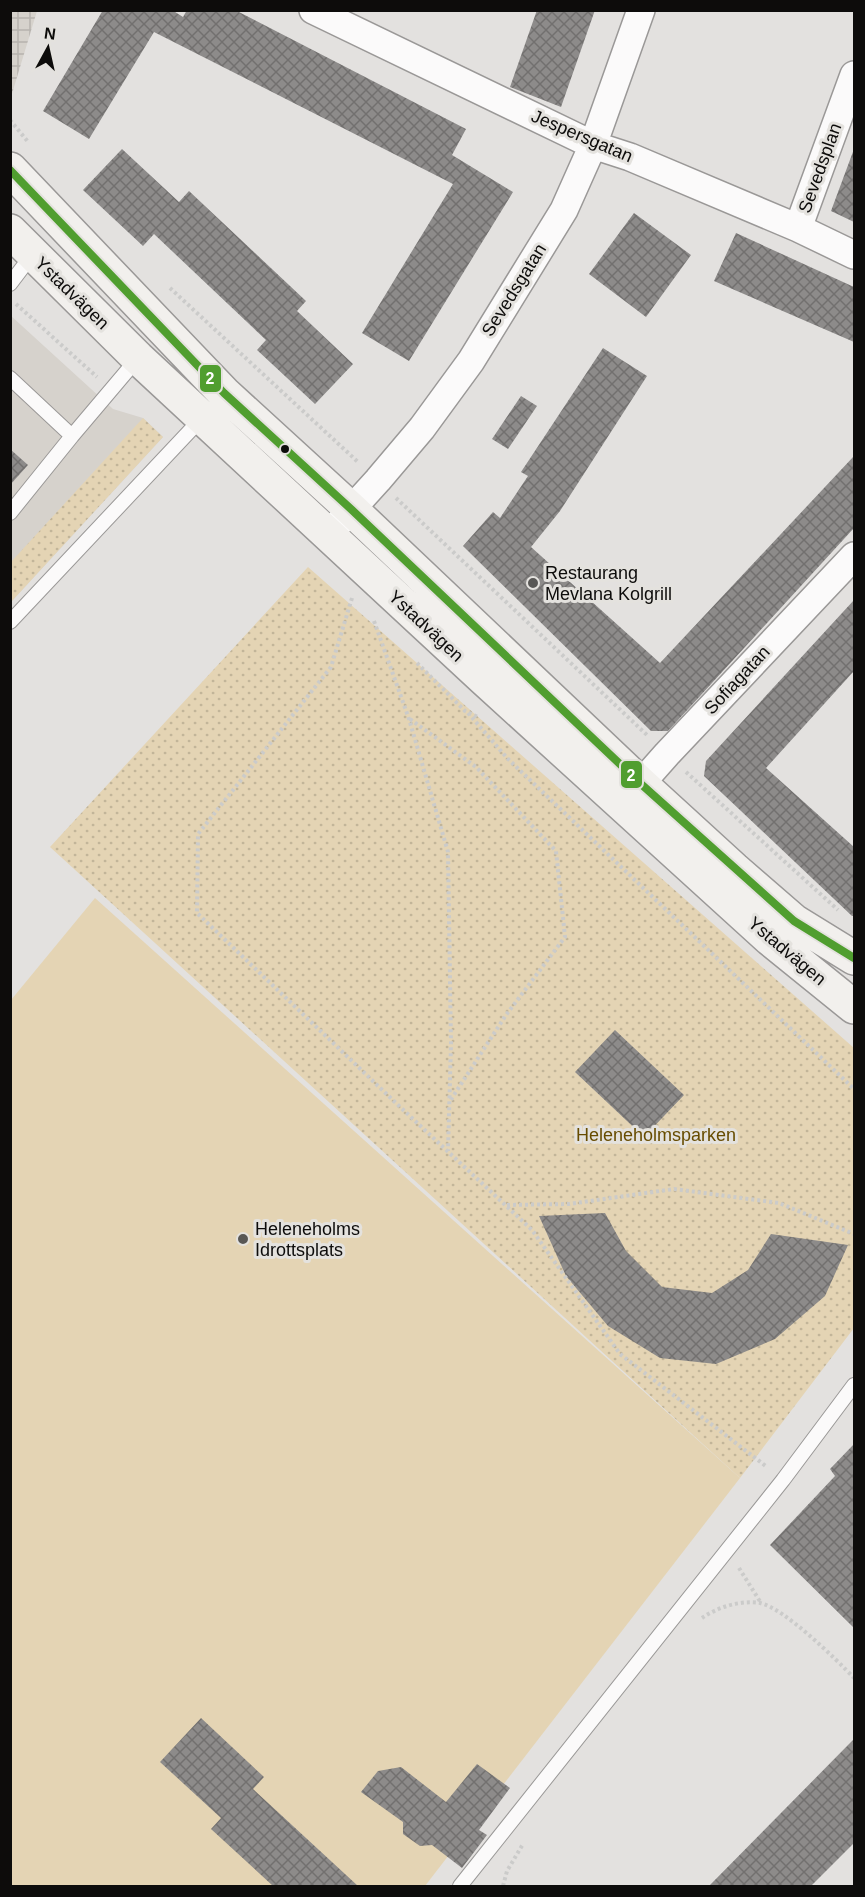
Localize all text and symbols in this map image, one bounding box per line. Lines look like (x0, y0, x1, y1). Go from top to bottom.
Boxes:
north arrow (18, 18, 78, 78)
text: N (43, 24, 57, 43)
street label: Jespersgatan (528, 106, 636, 166)
street label: Sevedsplan (795, 120, 845, 216)
street label: Sevedsgatan (478, 240, 550, 340)
street label: Ystadvägen (31, 253, 113, 333)
line badge: 2 (199, 364, 222, 393)
text: 2 (206, 370, 215, 387)
unlabelled marker (279, 443, 291, 455)
place label: Restaurang Mevlana Kolgrill (545, 563, 672, 604)
marker: Restaurang Mevlana Kolgrill (526, 576, 540, 590)
street label: Ystadvägen (384, 586, 468, 666)
street label: Sofiagatan (700, 642, 774, 718)
line badge: 2 (620, 760, 643, 789)
text: 2 (627, 767, 636, 784)
street label: Ystadvägen (744, 913, 830, 989)
park label: Heleneholmsparken (576, 1125, 736, 1145)
place label: Heleneholms Idrottsplats (255, 1219, 360, 1260)
marker: Heleneholms Idrottsplats (236, 1232, 250, 1246)

